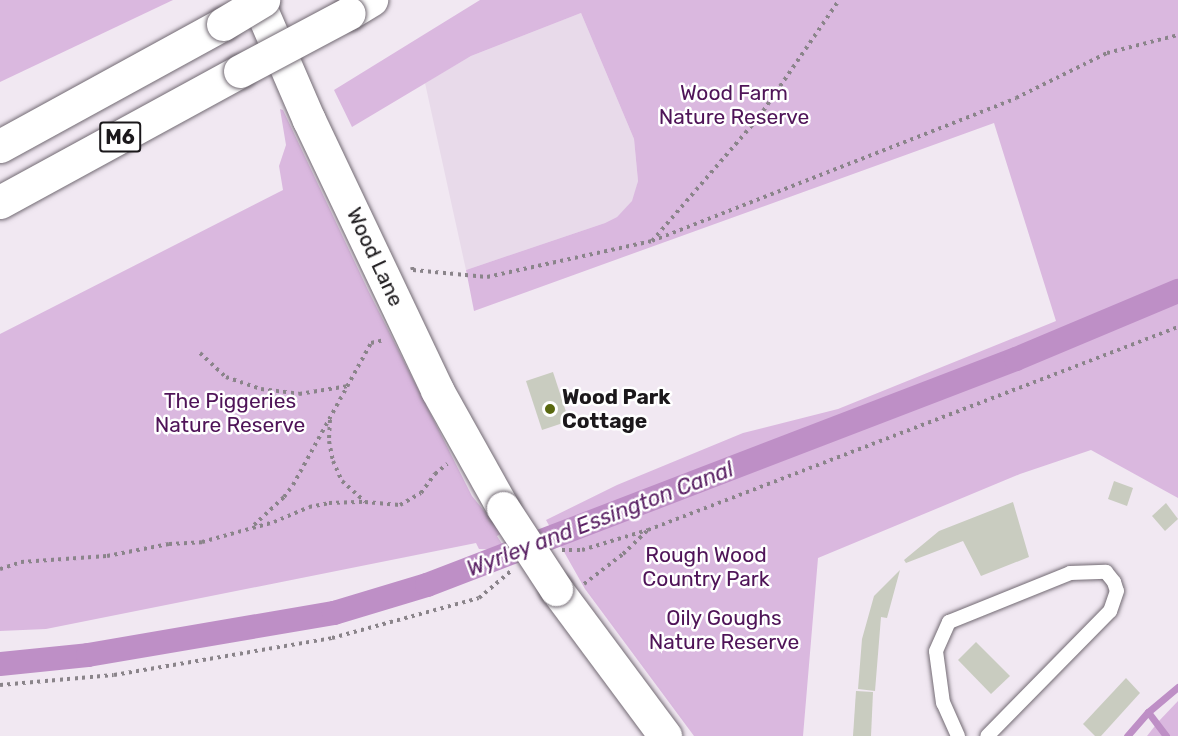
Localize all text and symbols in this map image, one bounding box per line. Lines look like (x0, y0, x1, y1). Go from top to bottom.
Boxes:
park label: Wood Farm Nature Reserve (659, 80, 809, 130)
road number: M6 (99, 120, 141, 154)
street label: Wood Lane (341, 204, 409, 310)
place label: Wood Park Cottage (562, 384, 671, 434)
park label: The Piggeries Nature Reserve (155, 388, 305, 438)
marker: Wood Park Cottage (543, 402, 557, 416)
water label: Wyrley and Essington Canal (463, 456, 737, 582)
park label: Rough Wood Country Park (642, 542, 770, 592)
park label: Oily Goughs Nature Reserve (649, 605, 799, 655)

